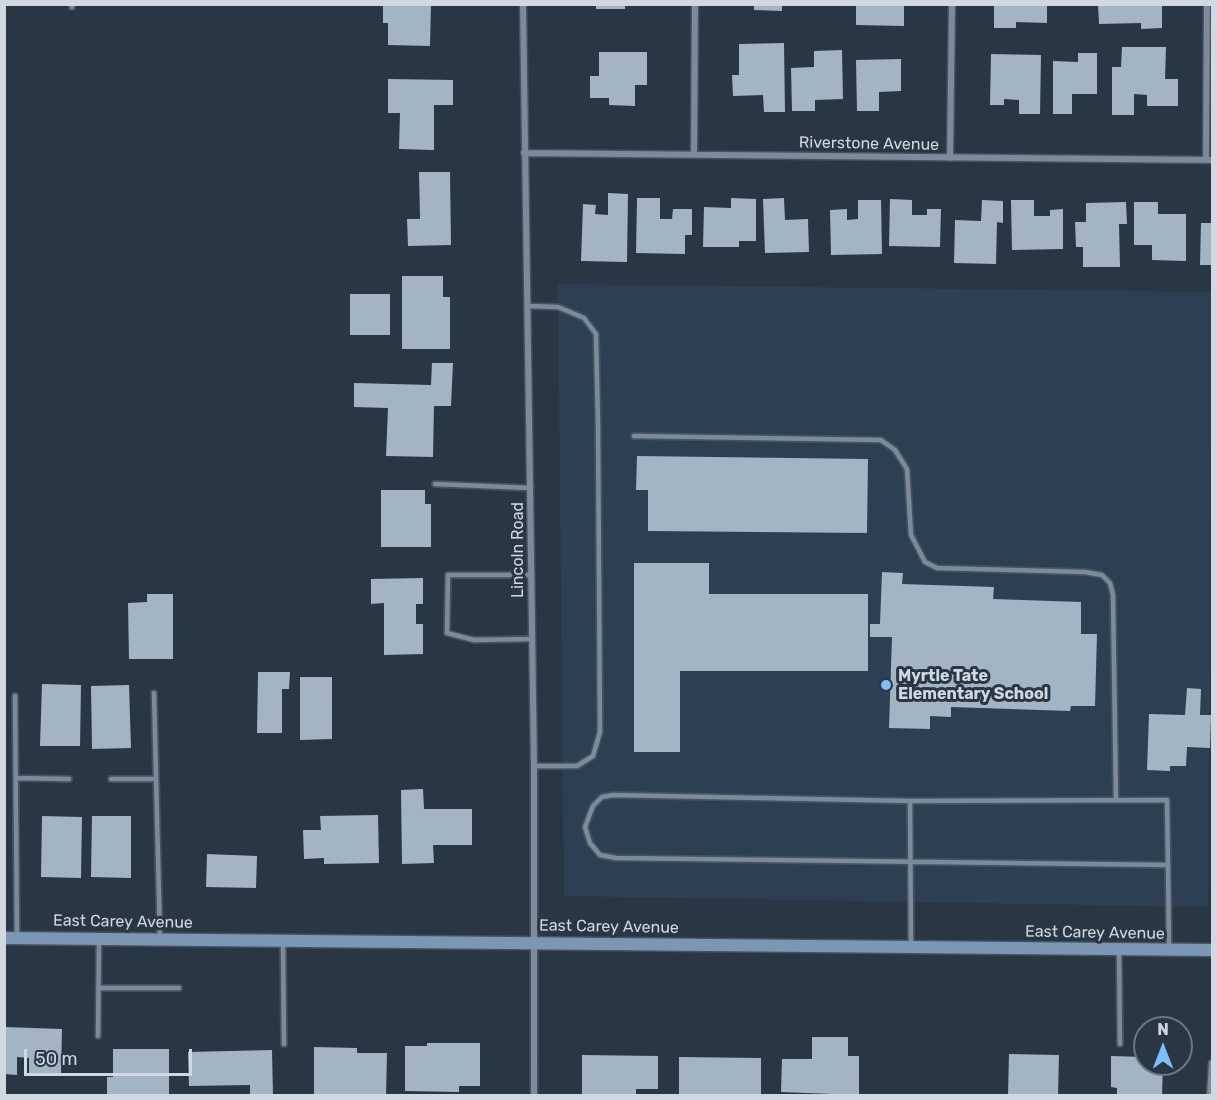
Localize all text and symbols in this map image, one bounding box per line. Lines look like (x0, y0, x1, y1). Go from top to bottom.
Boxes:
street label: Riverstone Avenue (799, 133, 939, 155)
street label: Lincoln Road (508, 502, 528, 598)
place label: Myrtle Tate Elementary School (898, 666, 1048, 704)
marker: Myrtle Tate Elementary School (879, 678, 893, 692)
street label: East Carey Avenue (53, 911, 193, 933)
street label: East Carey Avenue (539, 916, 679, 938)
street label: East Carey Avenue (1025, 922, 1165, 944)
north arrow (1133, 1016, 1193, 1076)
text: N (1157, 1020, 1169, 1039)
scale bar (27, 1037, 195, 1075)
text: 50 m (35, 1048, 78, 1070)

